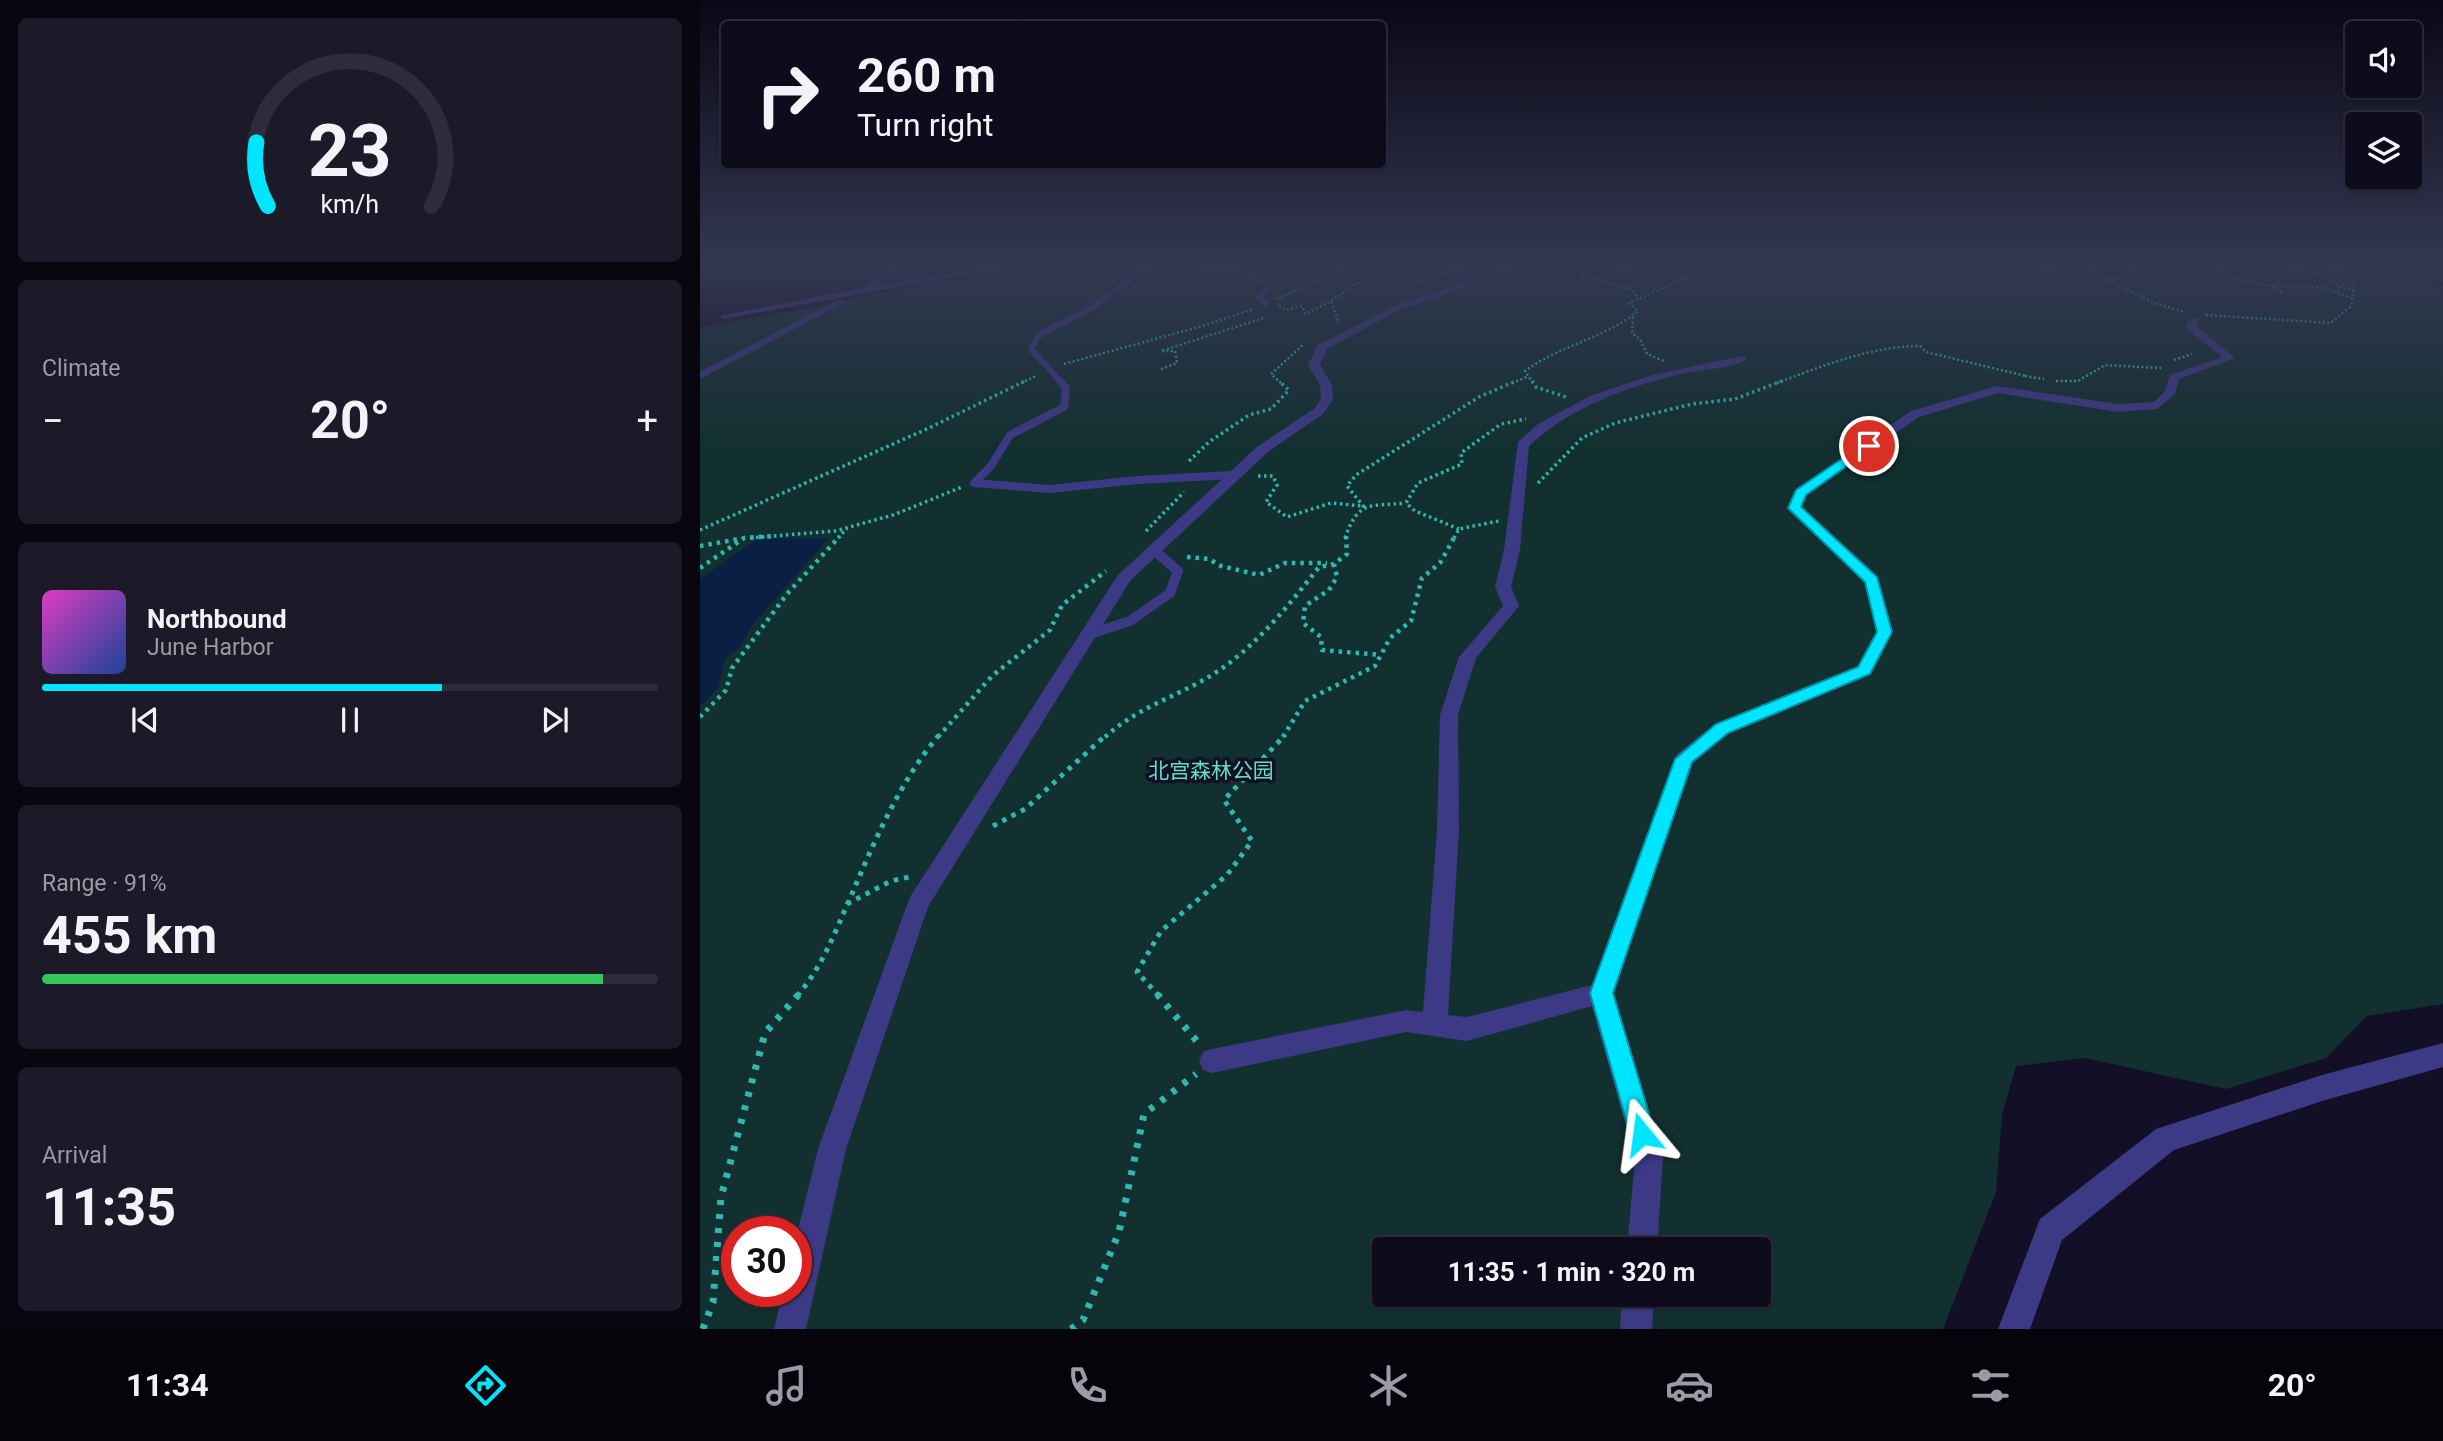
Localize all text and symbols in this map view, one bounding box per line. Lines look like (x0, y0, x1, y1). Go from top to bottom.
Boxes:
map controls (2345, 21, 2422, 189)
button: sound (2345, 21, 2422, 98)
text: 260 m (857, 47, 996, 104)
icon: right (742, 49, 833, 140)
text: Turn right (857, 106, 993, 144)
text: 23 (308, 108, 392, 194)
button: layers (2345, 112, 2422, 189)
text: km/h (321, 190, 379, 219)
text: Climate (42, 355, 121, 382)
text: 20° (310, 390, 390, 451)
text: − (42, 399, 64, 443)
text: + (636, 399, 658, 443)
pin (1839, 416, 1899, 476)
icon: arrive (1850, 427, 1888, 465)
text: Northbound (147, 604, 287, 634)
text: June Harbor (147, 634, 274, 661)
icon: previous (126, 701, 164, 739)
icon: pause (331, 701, 369, 739)
icon: next (536, 701, 574, 739)
park label: 北宫森林公园 (1148, 759, 1274, 783)
text: Range · 91% (42, 870, 167, 897)
text: 455 km (42, 905, 217, 966)
position arrow (1605, 1097, 1679, 1171)
text: Arrival (42, 1142, 107, 1169)
text: 11:35 (42, 1177, 176, 1238)
speed limit sign: 30 (721, 1216, 812, 1307)
text: 11:35 · 1 min · 320 m (1448, 1257, 1695, 1287)
icon: directions (461, 1361, 510, 1410)
icon: music (762, 1361, 811, 1410)
icon: phone (1063, 1361, 1112, 1410)
icon: climate (1364, 1361, 1413, 1410)
icon: car (1665, 1361, 1714, 1410)
icon: filters (1966, 1361, 2015, 1410)
text: 11:34 (126, 1366, 209, 1404)
text: 20° (2268, 1366, 2317, 1404)

